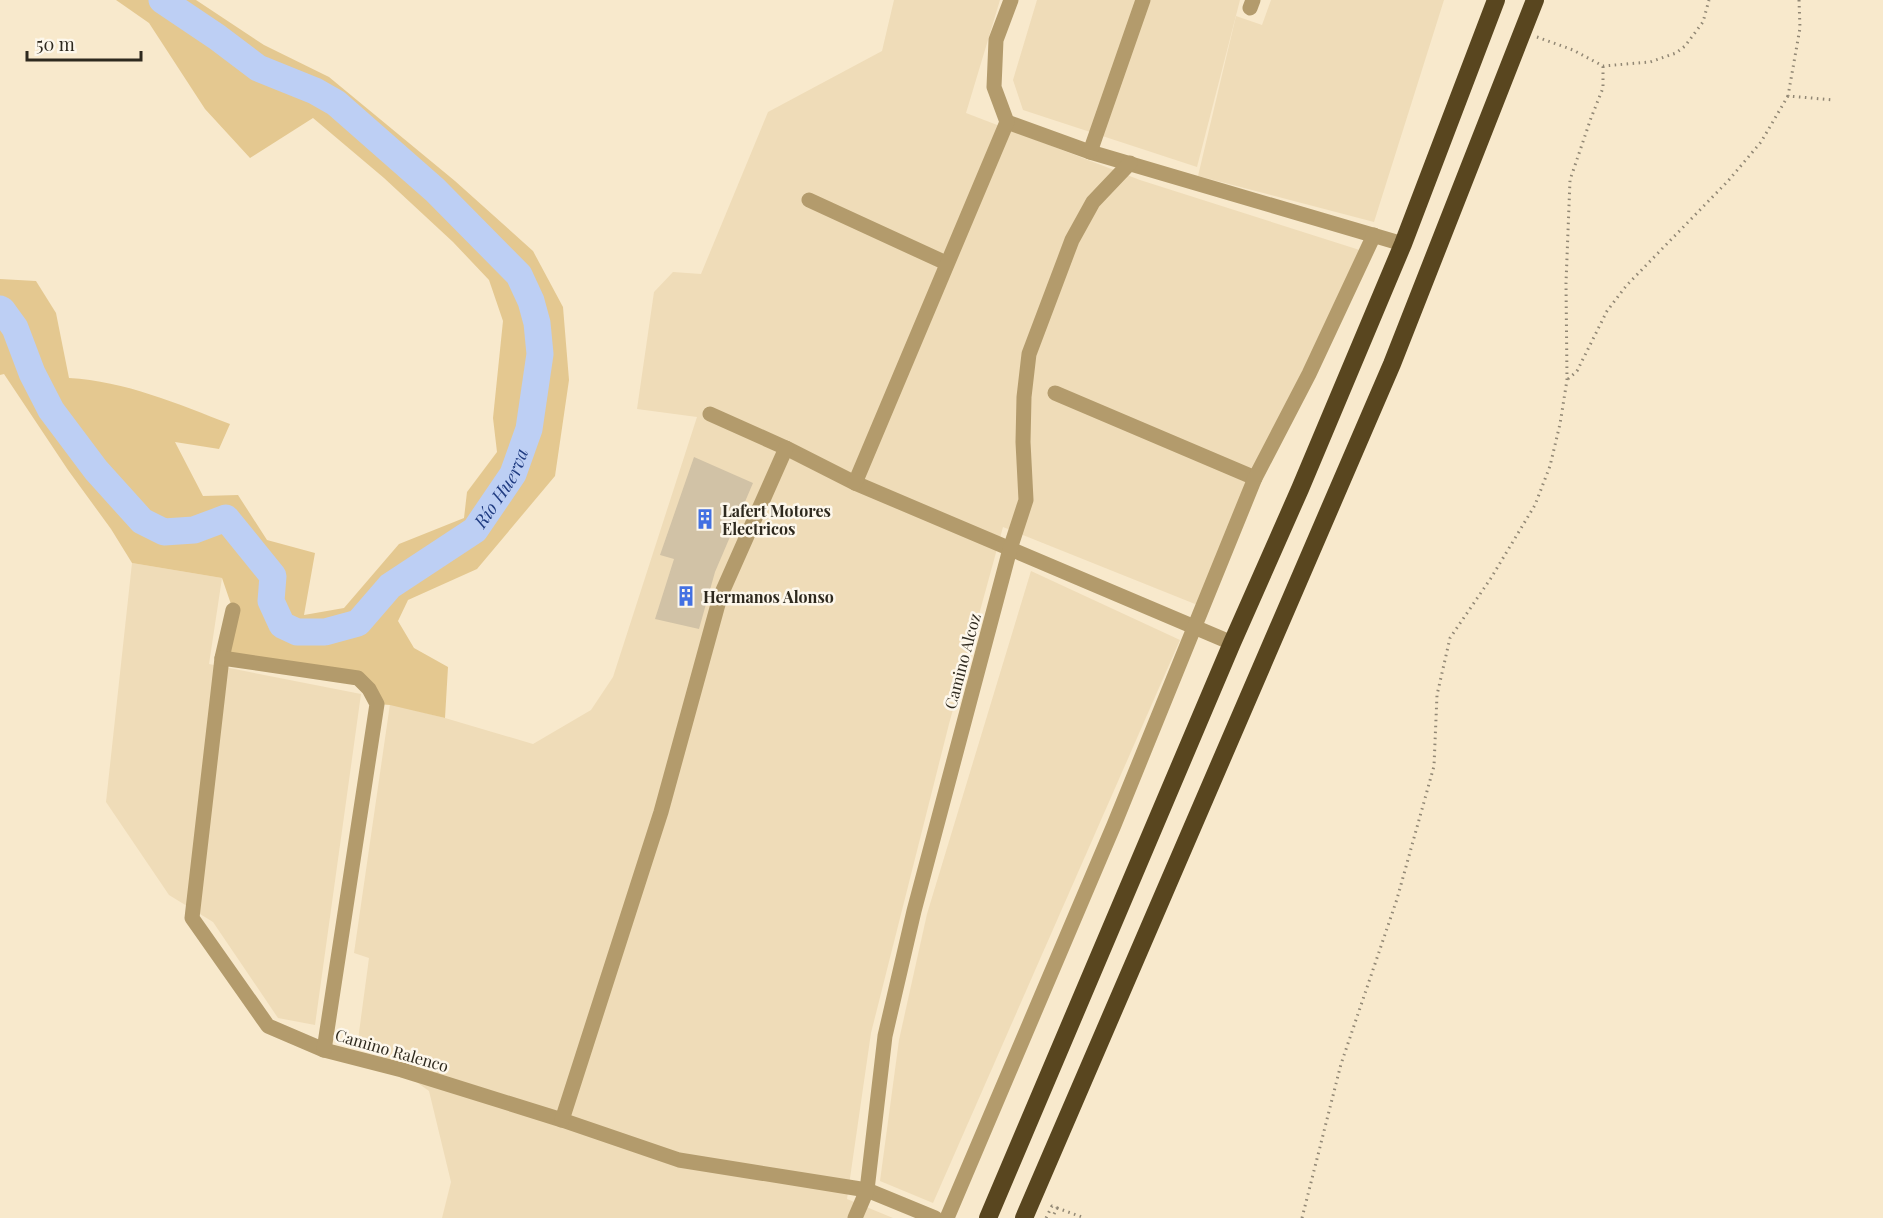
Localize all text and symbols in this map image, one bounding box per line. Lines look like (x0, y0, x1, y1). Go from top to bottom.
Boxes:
scale bar (27, 24, 141, 62)
text: 50 m (36, 32, 75, 56)
water label: Río Huerva (467, 445, 533, 533)
place label: Lafert Motores Electricos (722, 500, 831, 539)
building icon: Lafert Motores Electricos (693, 507, 717, 531)
building icon: Hermanos Alonso (674, 584, 698, 608)
place label: Hermanos Alonso (703, 586, 834, 607)
street label: Camino Alcoz (939, 610, 985, 711)
street label: Camino Ralenco (333, 1024, 451, 1076)

